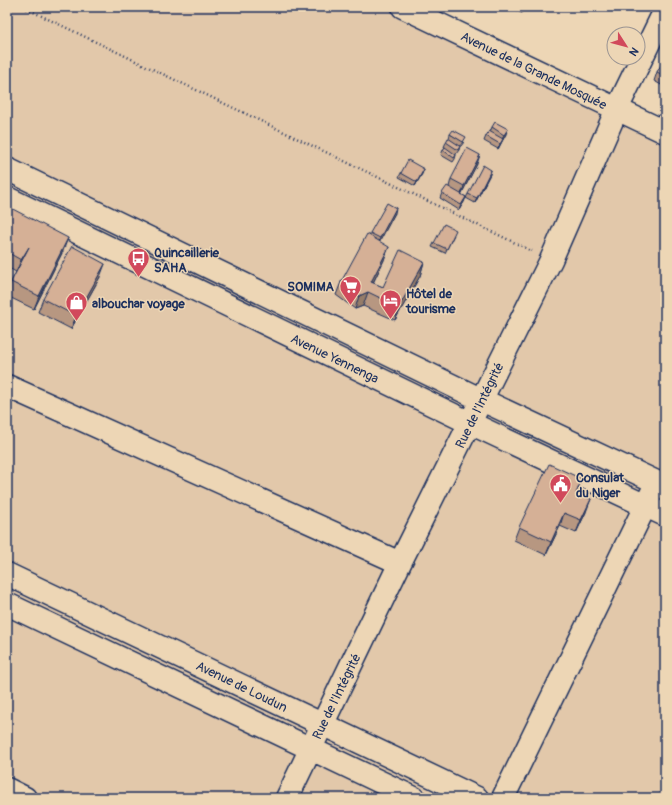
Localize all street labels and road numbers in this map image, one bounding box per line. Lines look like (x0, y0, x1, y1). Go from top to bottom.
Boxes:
street label: Avenue de la Grande Mosquée (458, 29, 610, 114)
street label: Avenue Yennenga (288, 331, 381, 387)
street label: Rue de l'Intégrité (452, 360, 508, 451)
street label: Rue de l'Intégrité (309, 651, 365, 742)
street label: Avenue de Loudun (193, 658, 290, 716)

